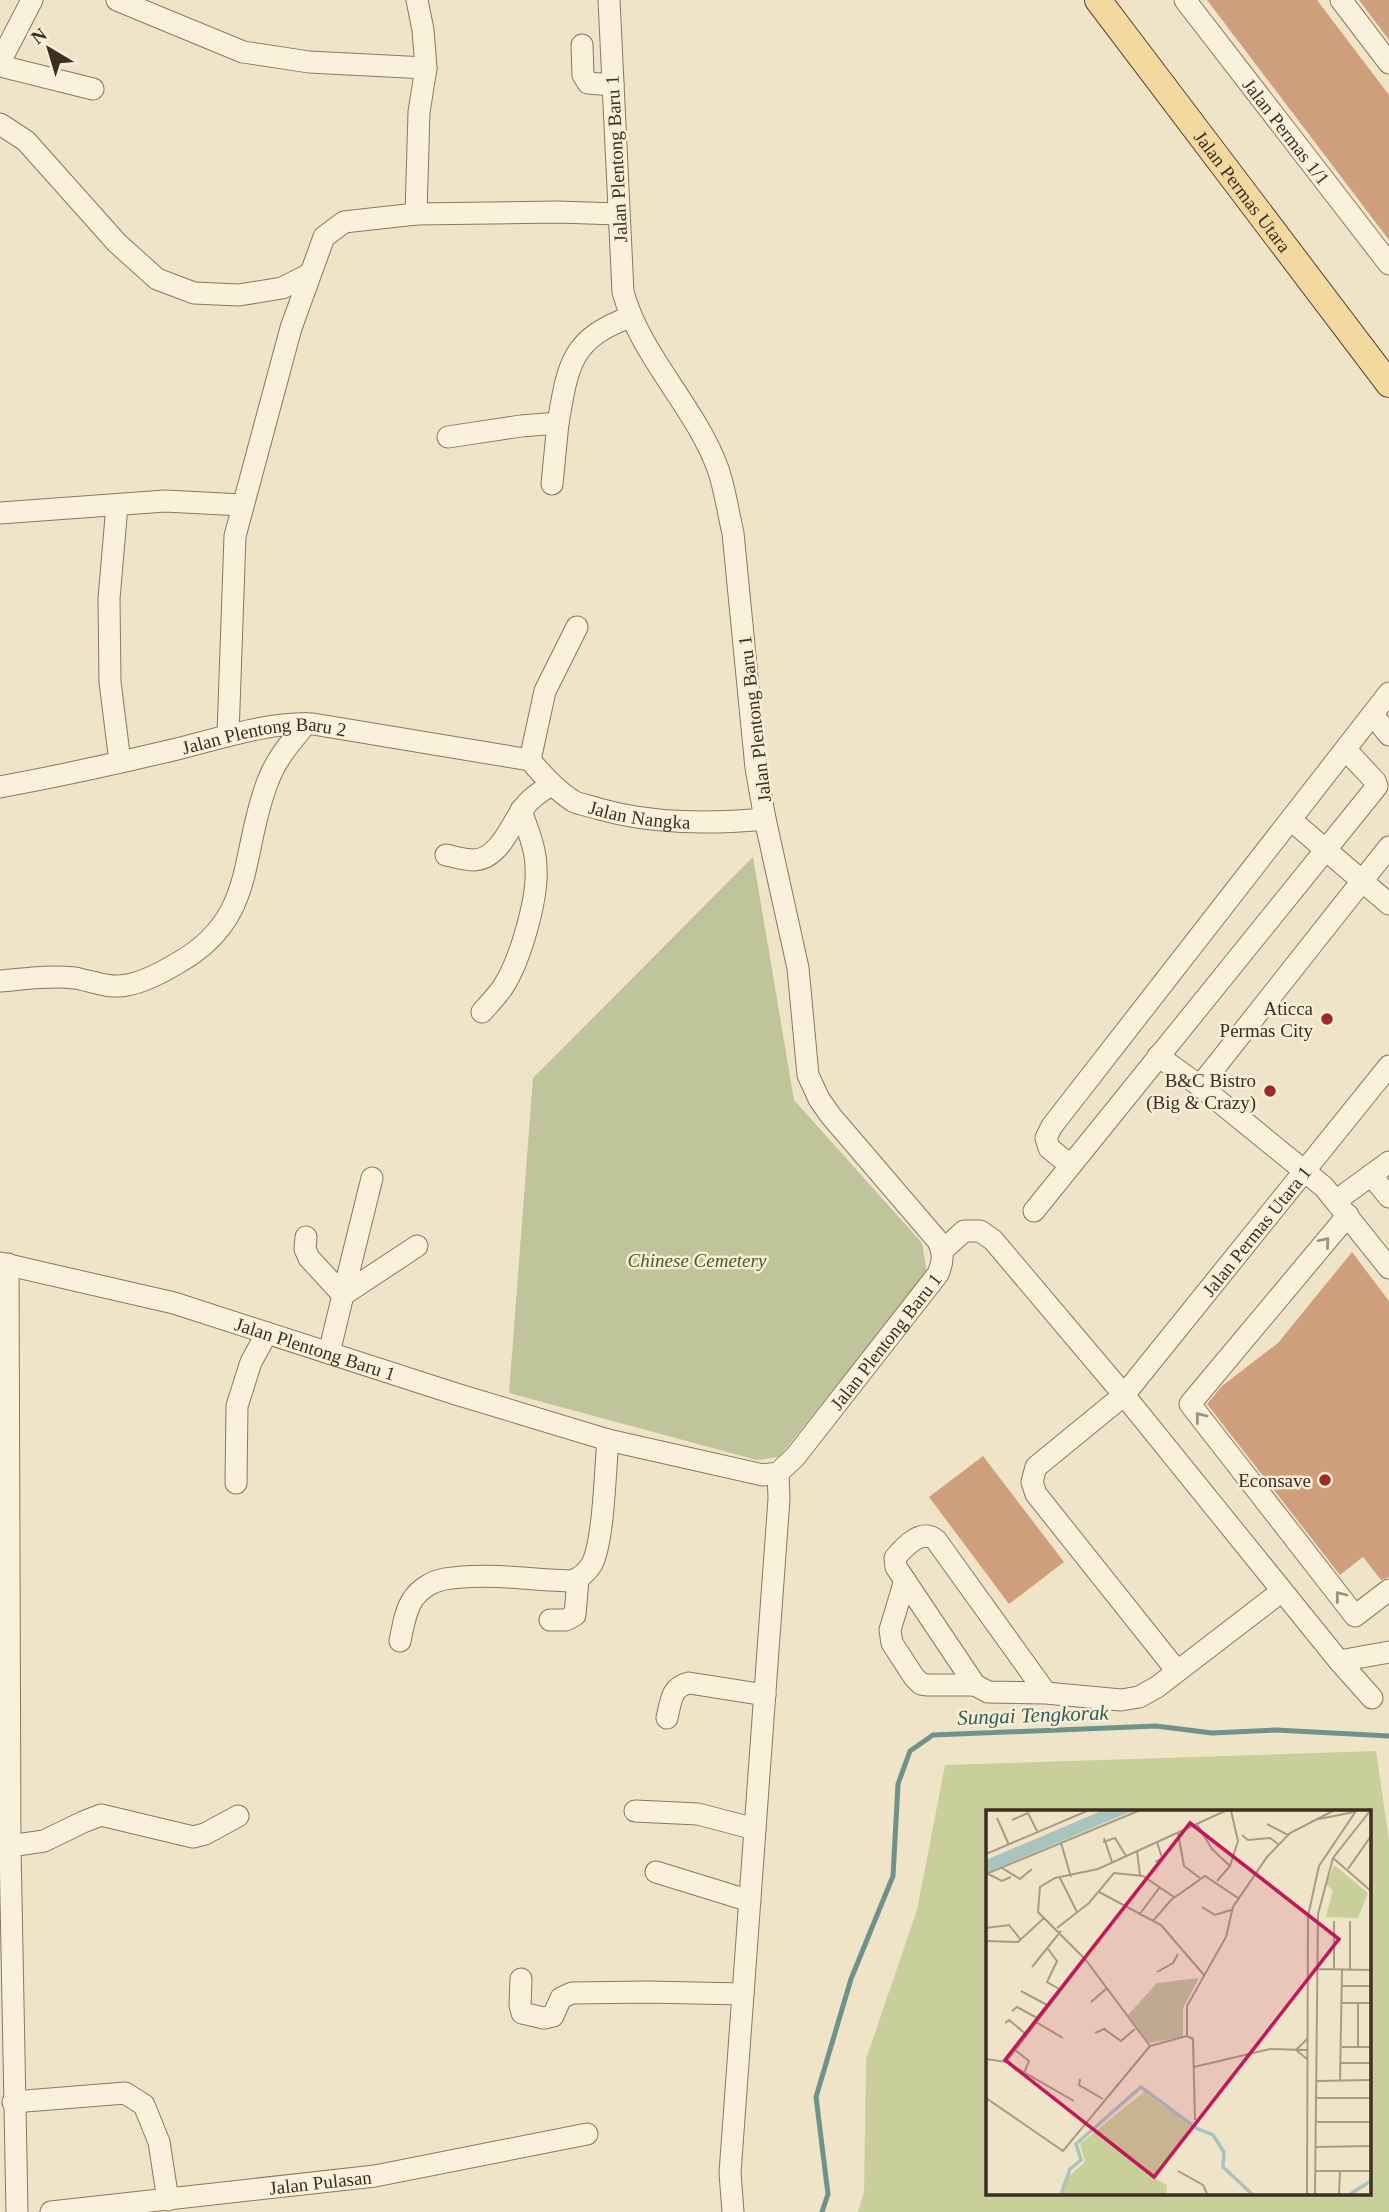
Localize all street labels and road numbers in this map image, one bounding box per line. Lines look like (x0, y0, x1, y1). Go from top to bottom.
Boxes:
street label: Jalan Permas 1/1 (1238, 74, 1334, 189)
street label: Jalan Plentong Baru 1 (602, 75, 631, 243)
street label: Jalan Permas Utara (1190, 127, 1296, 257)
street label: Jalan Plentong Baru 1 (734, 635, 775, 803)
street label: Jalan Plentong Baru 2 (180, 714, 348, 758)
street label: Jalan Nangka (586, 796, 691, 833)
street label: Jalan Permas Utara 1 (1198, 1162, 1315, 1300)
street label: Jalan Plentong Baru 1 (826, 1269, 946, 1414)
street label: Jalan Plentong Baru 1 (232, 1313, 398, 1385)
street label: Jalan Pulasan (268, 2166, 373, 2199)

